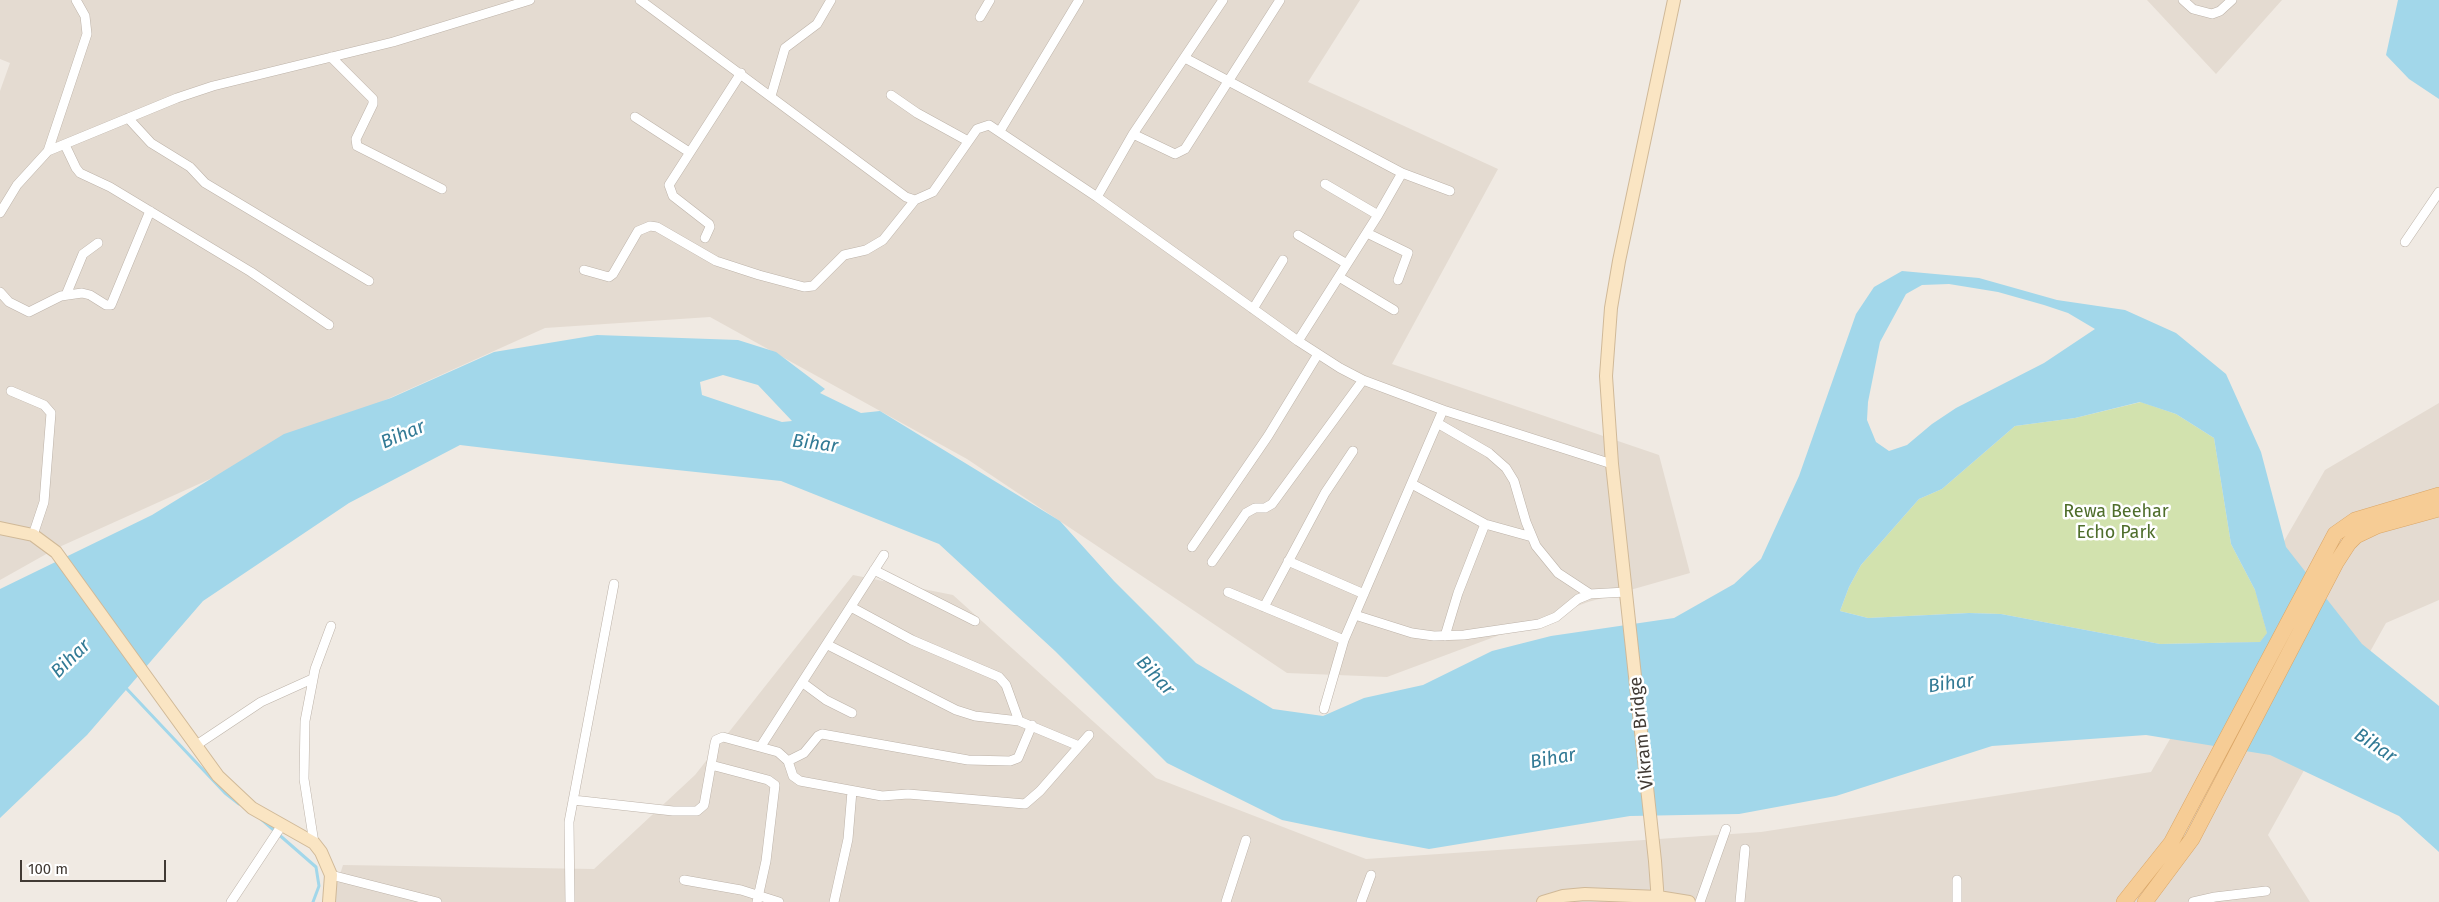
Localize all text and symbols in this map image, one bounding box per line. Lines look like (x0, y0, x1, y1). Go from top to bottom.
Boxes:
water label: Bihar (377, 416, 429, 454)
water label: Bihar (791, 430, 839, 458)
park label: Rewa Beehar Echo Park (2063, 501, 2169, 544)
water label: Bihar (47, 635, 95, 683)
water label: Bihar (1131, 651, 1179, 701)
water label: Bihar (1927, 670, 1975, 698)
street label: Vikram Bridge (1625, 676, 1659, 790)
water label: Bihar (2350, 724, 2400, 768)
water label: Bihar (1528, 744, 1578, 774)
scale bar (22, 850, 169, 882)
text: 100 m (28, 860, 68, 878)

